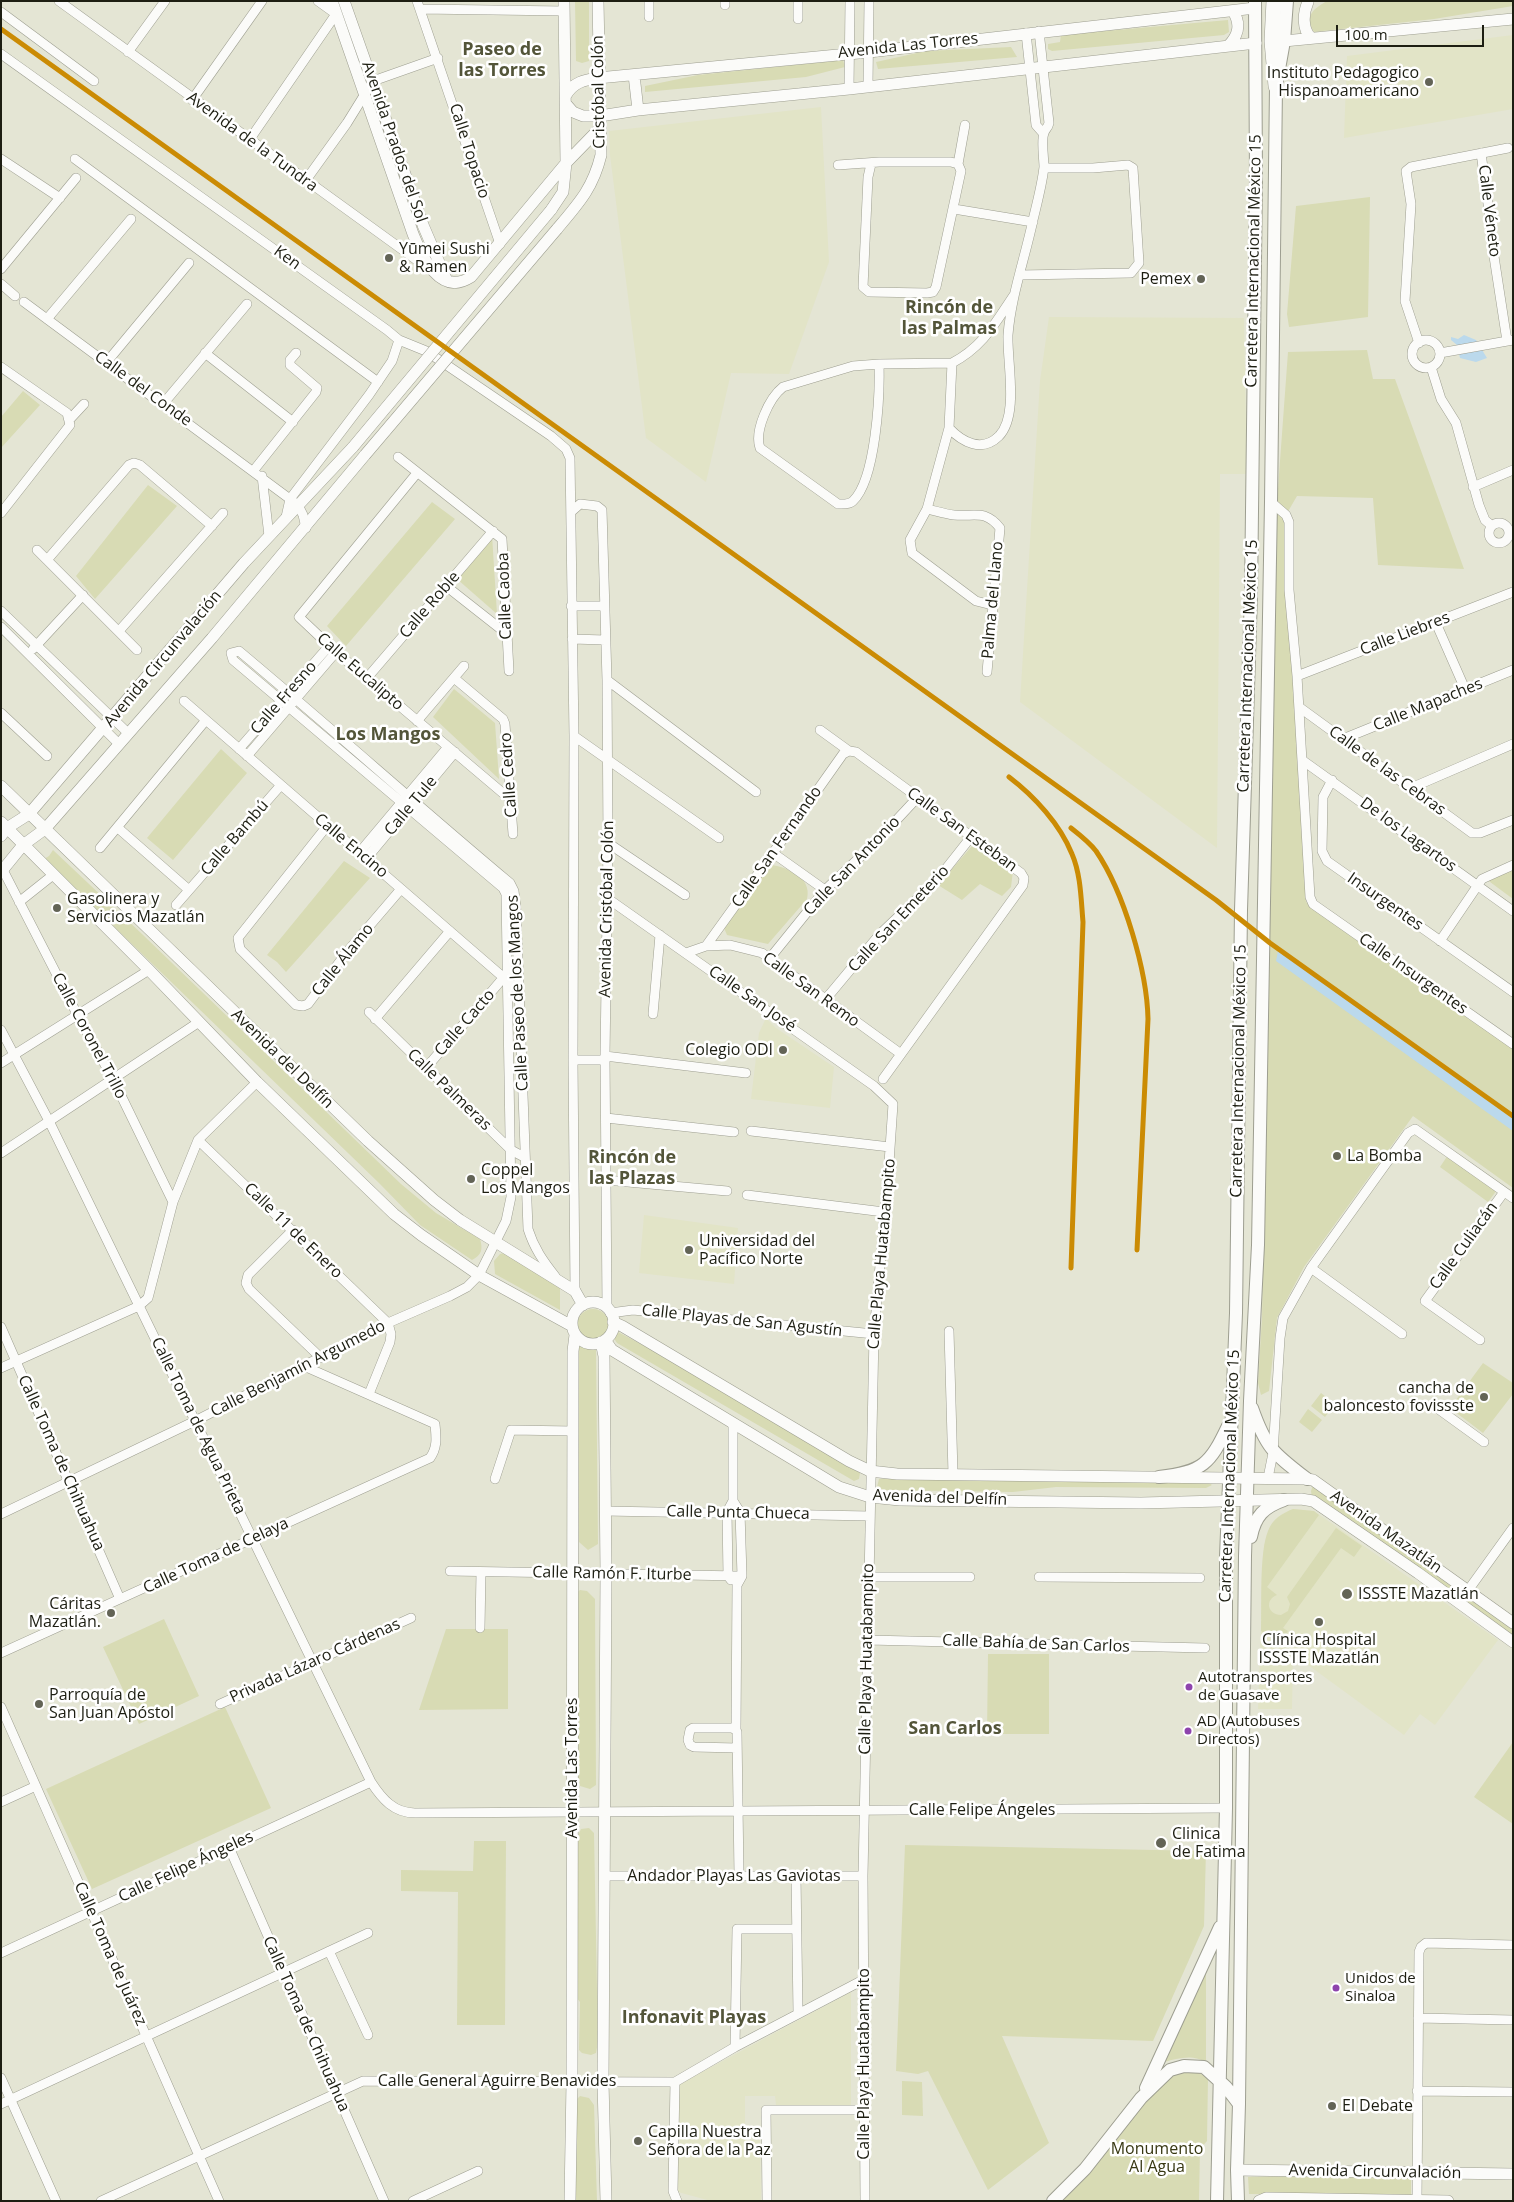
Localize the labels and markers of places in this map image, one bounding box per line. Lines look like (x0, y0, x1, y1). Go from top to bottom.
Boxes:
place label: Instituto Pedagogico Hispanoamericano (1267, 63, 1419, 101)
marker: Instituto Pedagogico Hispanoamericano (1423, 76, 1435, 88)
place label: Yūmei Sushi & Ramen (399, 239, 490, 277)
marker: Yūmei Sushi & Ramen (383, 252, 395, 264)
place label: Pemex (1140, 269, 1191, 289)
marker: Pemex (1195, 273, 1207, 285)
place label: Gasolinera y Servicios Mazatlán (67, 889, 205, 927)
marker: Gasolinera y Servicios Mazatlán (51, 902, 63, 914)
place label: Colegio ODI (685, 1040, 773, 1060)
marker: Colegio ODI (777, 1044, 789, 1056)
place label: La Bomba (1347, 1146, 1422, 1166)
marker: La Bomba (1331, 1150, 1343, 1162)
place label: Coppel Los Mangos (481, 1160, 570, 1198)
marker: Coppel Los Mangos (465, 1173, 477, 1185)
place label: Universidad del Pacífico Norte (699, 1231, 815, 1269)
marker: Universidad del Pacífico Norte (683, 1244, 695, 1256)
place label: cancha de baloncesto fovissste (1323, 1378, 1474, 1416)
marker: cancha de baloncesto fovissste (1478, 1391, 1490, 1403)
place label: ISSSTE Mazatlán (1358, 1584, 1479, 1604)
marker: ISSSTE Mazatlán (1340, 1587, 1354, 1601)
place label: Cáritas Mazatlán. (29, 1594, 101, 1632)
marker: Cáritas Mazatlán. (105, 1607, 117, 1619)
marker: Clínica Hospital ISSSTE Mazatlán (1313, 1616, 1325, 1628)
place label: Clínica Hospital ISSSTE Mazatlán (1259, 1630, 1379, 1668)
place label: Autotransportes de Guasave (1198, 1669, 1312, 1704)
marker: Autotransportes de Guasave (1184, 1682, 1194, 1692)
place label: Parroquía de San Juan Apóstol (49, 1685, 174, 1723)
marker: Parroquía de San Juan Apóstol (33, 1698, 45, 1710)
place label: AD (Autobuses Directos) (1197, 1713, 1300, 1748)
marker: AD (Autobuses Directos) (1183, 1726, 1193, 1736)
place label: Clinica de Fatima (1172, 1824, 1246, 1862)
marker: Clinica de Fatima (1154, 1836, 1168, 1850)
place label: Unidos de Sinaloa (1345, 1970, 1416, 2005)
marker: Unidos de Sinaloa (1331, 1983, 1341, 1993)
place label: El Debate (1342, 2096, 1413, 2116)
marker: El Debate (1326, 2100, 1338, 2112)
place label: Capilla Nuestra Señora de la Paz (648, 2122, 771, 2160)
marker: Capilla Nuestra Señora de la Paz (632, 2135, 644, 2147)

